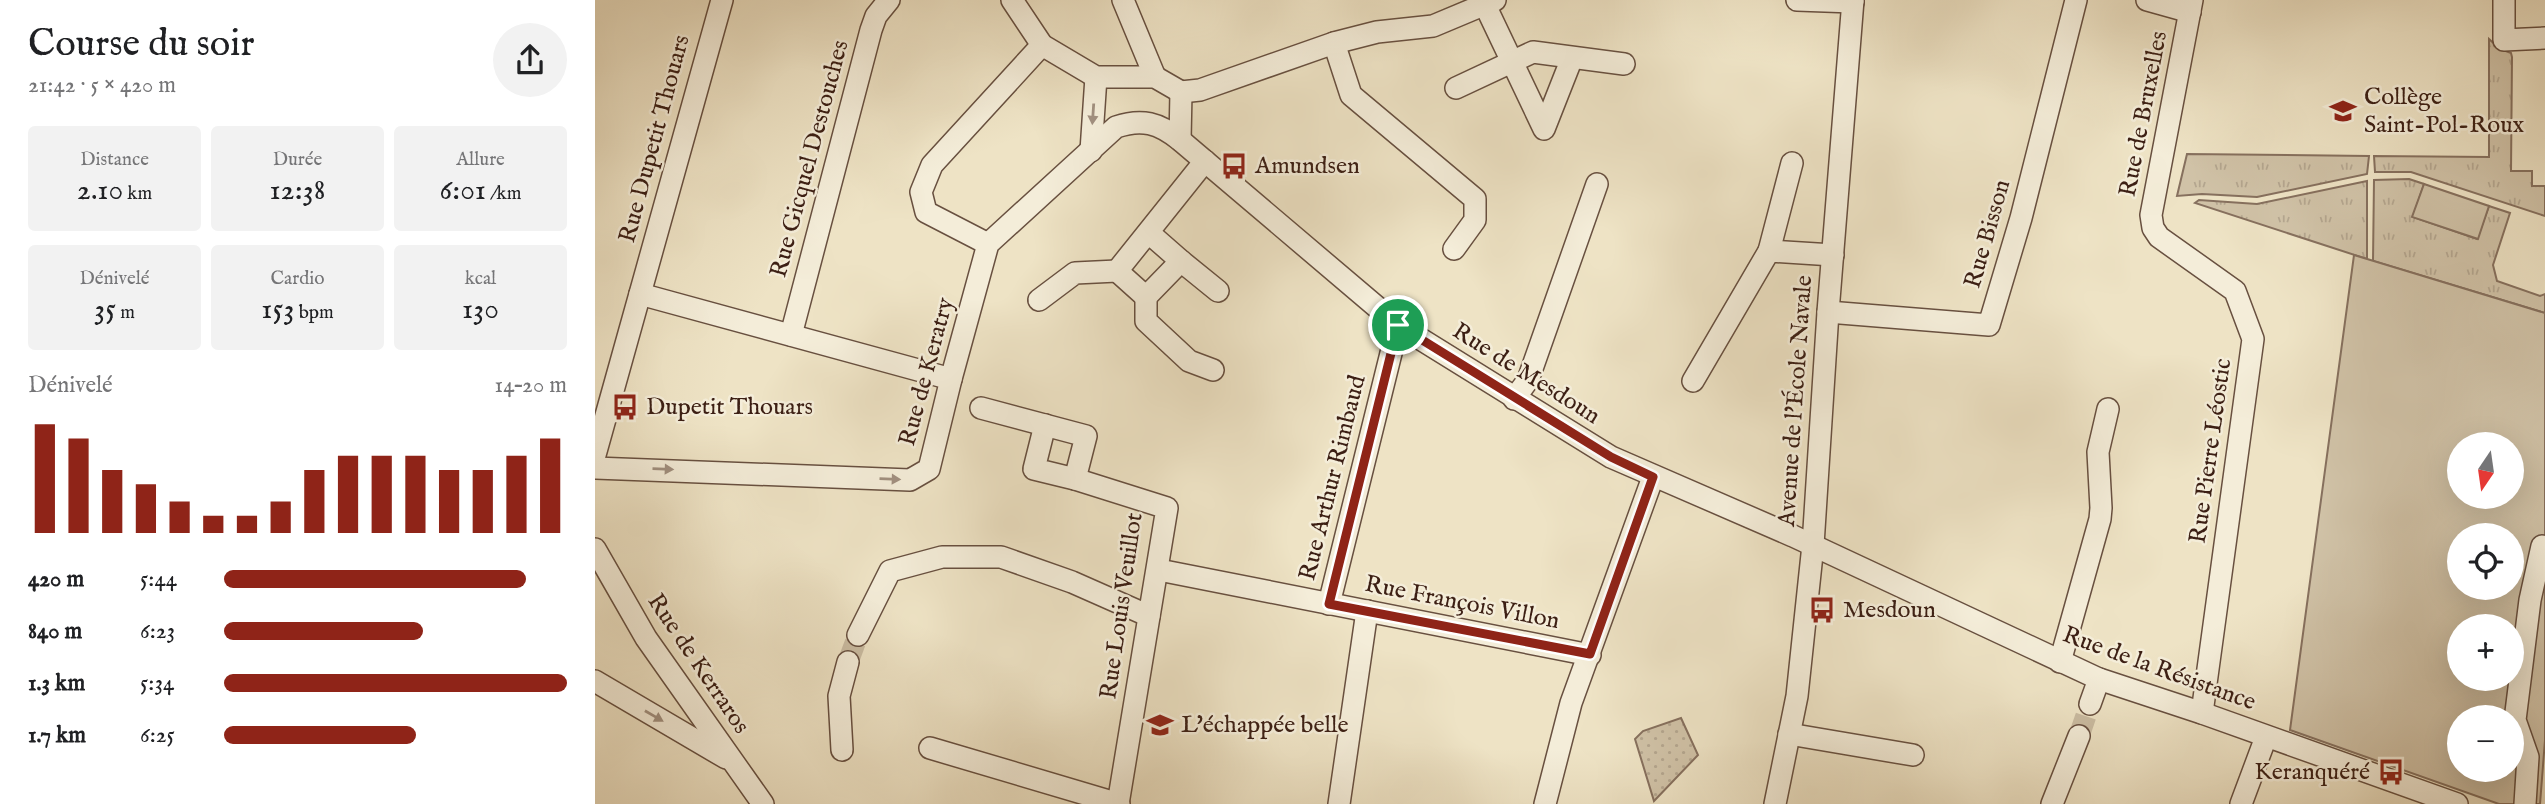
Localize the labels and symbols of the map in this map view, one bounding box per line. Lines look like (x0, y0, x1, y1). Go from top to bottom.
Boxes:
street label: Rue de Bruxelles (2113, 29, 2175, 199)
street label: Rue Dupetit Thouars (612, 32, 698, 246)
street label: Rue Gicquel Destouches (763, 37, 857, 281)
place label: Collège Saint-Pol-Roux (2364, 82, 2525, 141)
school or university icon: Collège Saint-Pol-Roux (2328, 96, 2358, 126)
one-way arrow (1087, 103, 1098, 125)
bus stop icon: Amundsen (1219, 151, 1249, 181)
place label: Amundsen (1254, 151, 1360, 182)
street label: Rue Bisson (1958, 176, 2018, 292)
street label: Avenue de l'École Navale (1772, 274, 1820, 529)
street label: Rue de Keratry (892, 294, 962, 450)
pin (1368, 295, 1428, 355)
street label: Rue de Mesdoun (1446, 316, 1606, 432)
street label: Rue Pierre Léostic (2183, 357, 2239, 545)
street label: Rue Arthur Rimbaud (1292, 372, 1374, 584)
bus stop icon: Dupetit Thouars (610, 392, 640, 422)
place label: Dupetit Thouars (646, 392, 813, 423)
north arrow (2447, 432, 2523, 509)
one-way arrow (652, 464, 674, 475)
one-way arrow (880, 474, 902, 485)
street label: Rue Louis Veuillot (1094, 511, 1150, 701)
street label: Rue François Villon (1362, 569, 1562, 637)
street label: Rue de Kerraros (640, 588, 756, 740)
bus stop icon: Mesdoun (1807, 595, 1837, 625)
place label: Mesdoun (1843, 595, 1936, 626)
street label: Rue de la Résistance (2058, 620, 2260, 718)
one-way arrow (644, 710, 663, 722)
school or university icon: L'échappée belle (1145, 710, 1175, 740)
place label: L'échappée belle (1181, 710, 1348, 741)
place label: Keranquéré (2255, 757, 2370, 788)
bus stop icon: Keranquéré (2376, 757, 2406, 787)

